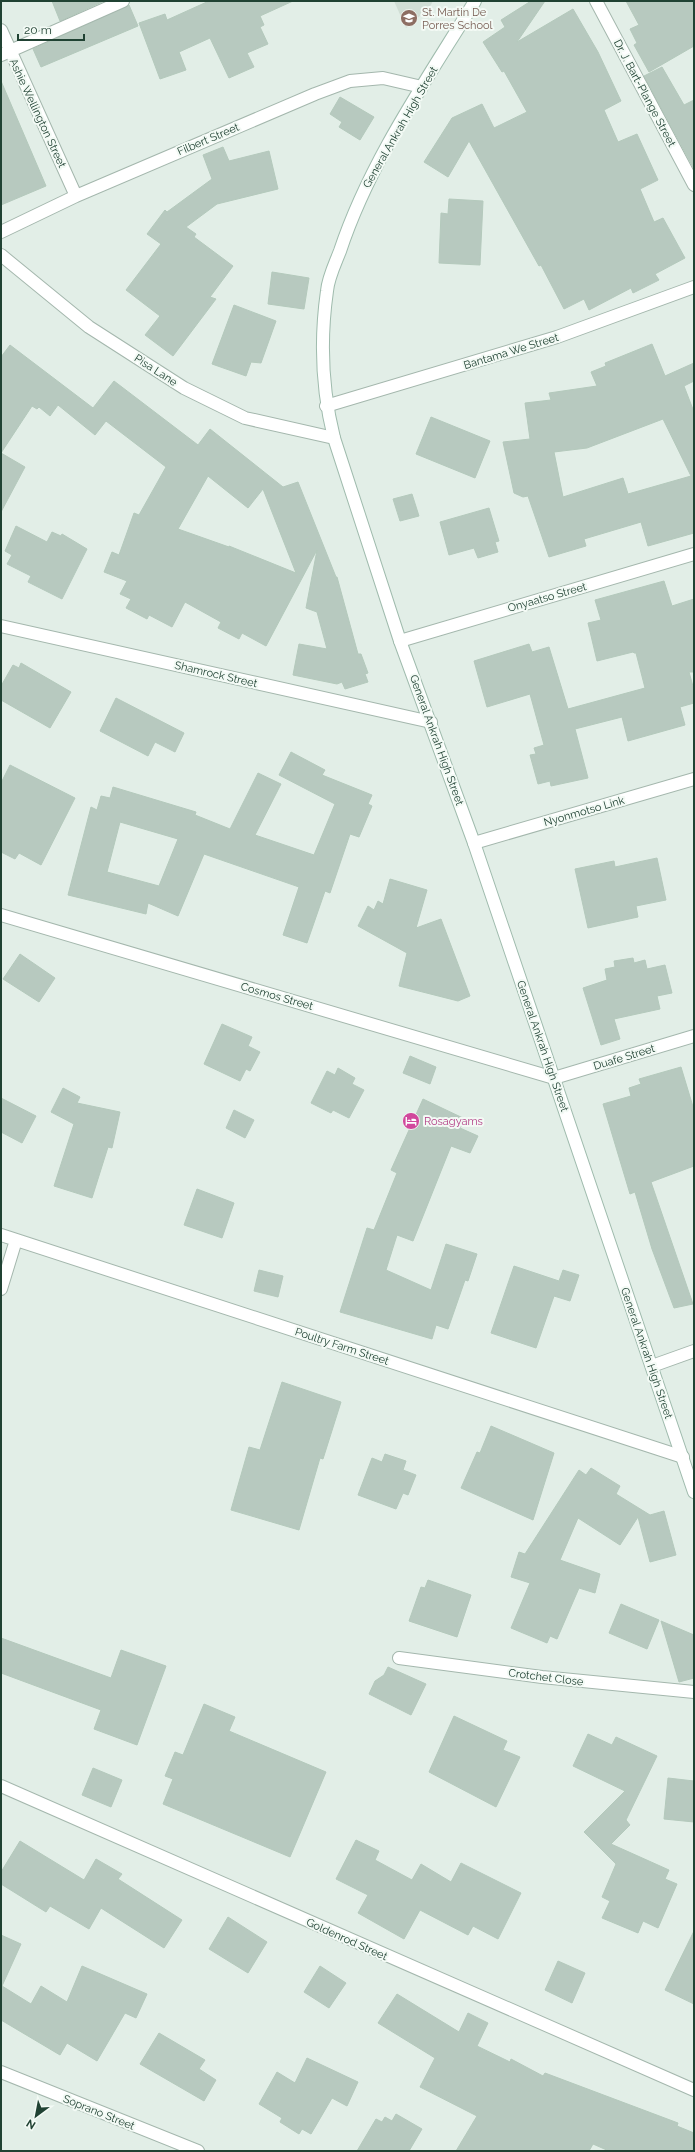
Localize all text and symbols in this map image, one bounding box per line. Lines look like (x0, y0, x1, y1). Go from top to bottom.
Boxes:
place label: St. Martin De Porres School (422, 6, 493, 32)
school or university icon: St. Martin De Porres School (399, 8, 419, 28)
scale bar (18, 16, 84, 42)
text: 20 m (24, 23, 52, 37)
street label: Dr. J. Bart-Plange Street (611, 37, 679, 149)
street label: Ashie Wellington Street (7, 57, 69, 170)
street label: General Ankrah High Street (360, 64, 441, 190)
street label: Filbert Street (175, 120, 241, 158)
street label: Bantama We Street (462, 331, 560, 372)
street label: Pisa Lane (132, 352, 180, 389)
street label: Onyaatso Street (506, 580, 588, 615)
street label: Shamrock Street (173, 659, 259, 690)
street label: General Ankrah High Street (407, 673, 466, 807)
street label: Nyonmotso Link (542, 794, 626, 829)
street label: General Ankrah High Street (514, 979, 571, 1114)
street label: Cosmos Street (239, 980, 315, 1013)
street label: Duafe Street (592, 1042, 657, 1073)
hotel icon: Rosagyams (401, 1111, 421, 1131)
place label: Rosagyams (424, 1115, 483, 1128)
street label: General Ankrah High Street (618, 1286, 675, 1421)
street label: Poultry Farm Street (293, 1325, 391, 1368)
street label: Crotchet Close (508, 1666, 585, 1689)
street label: Goldenrod Street (304, 1916, 390, 1963)
street label: Soprano Street (61, 2092, 137, 2133)
north arrow (16, 2096, 56, 2136)
text: N (24, 2116, 38, 2132)

